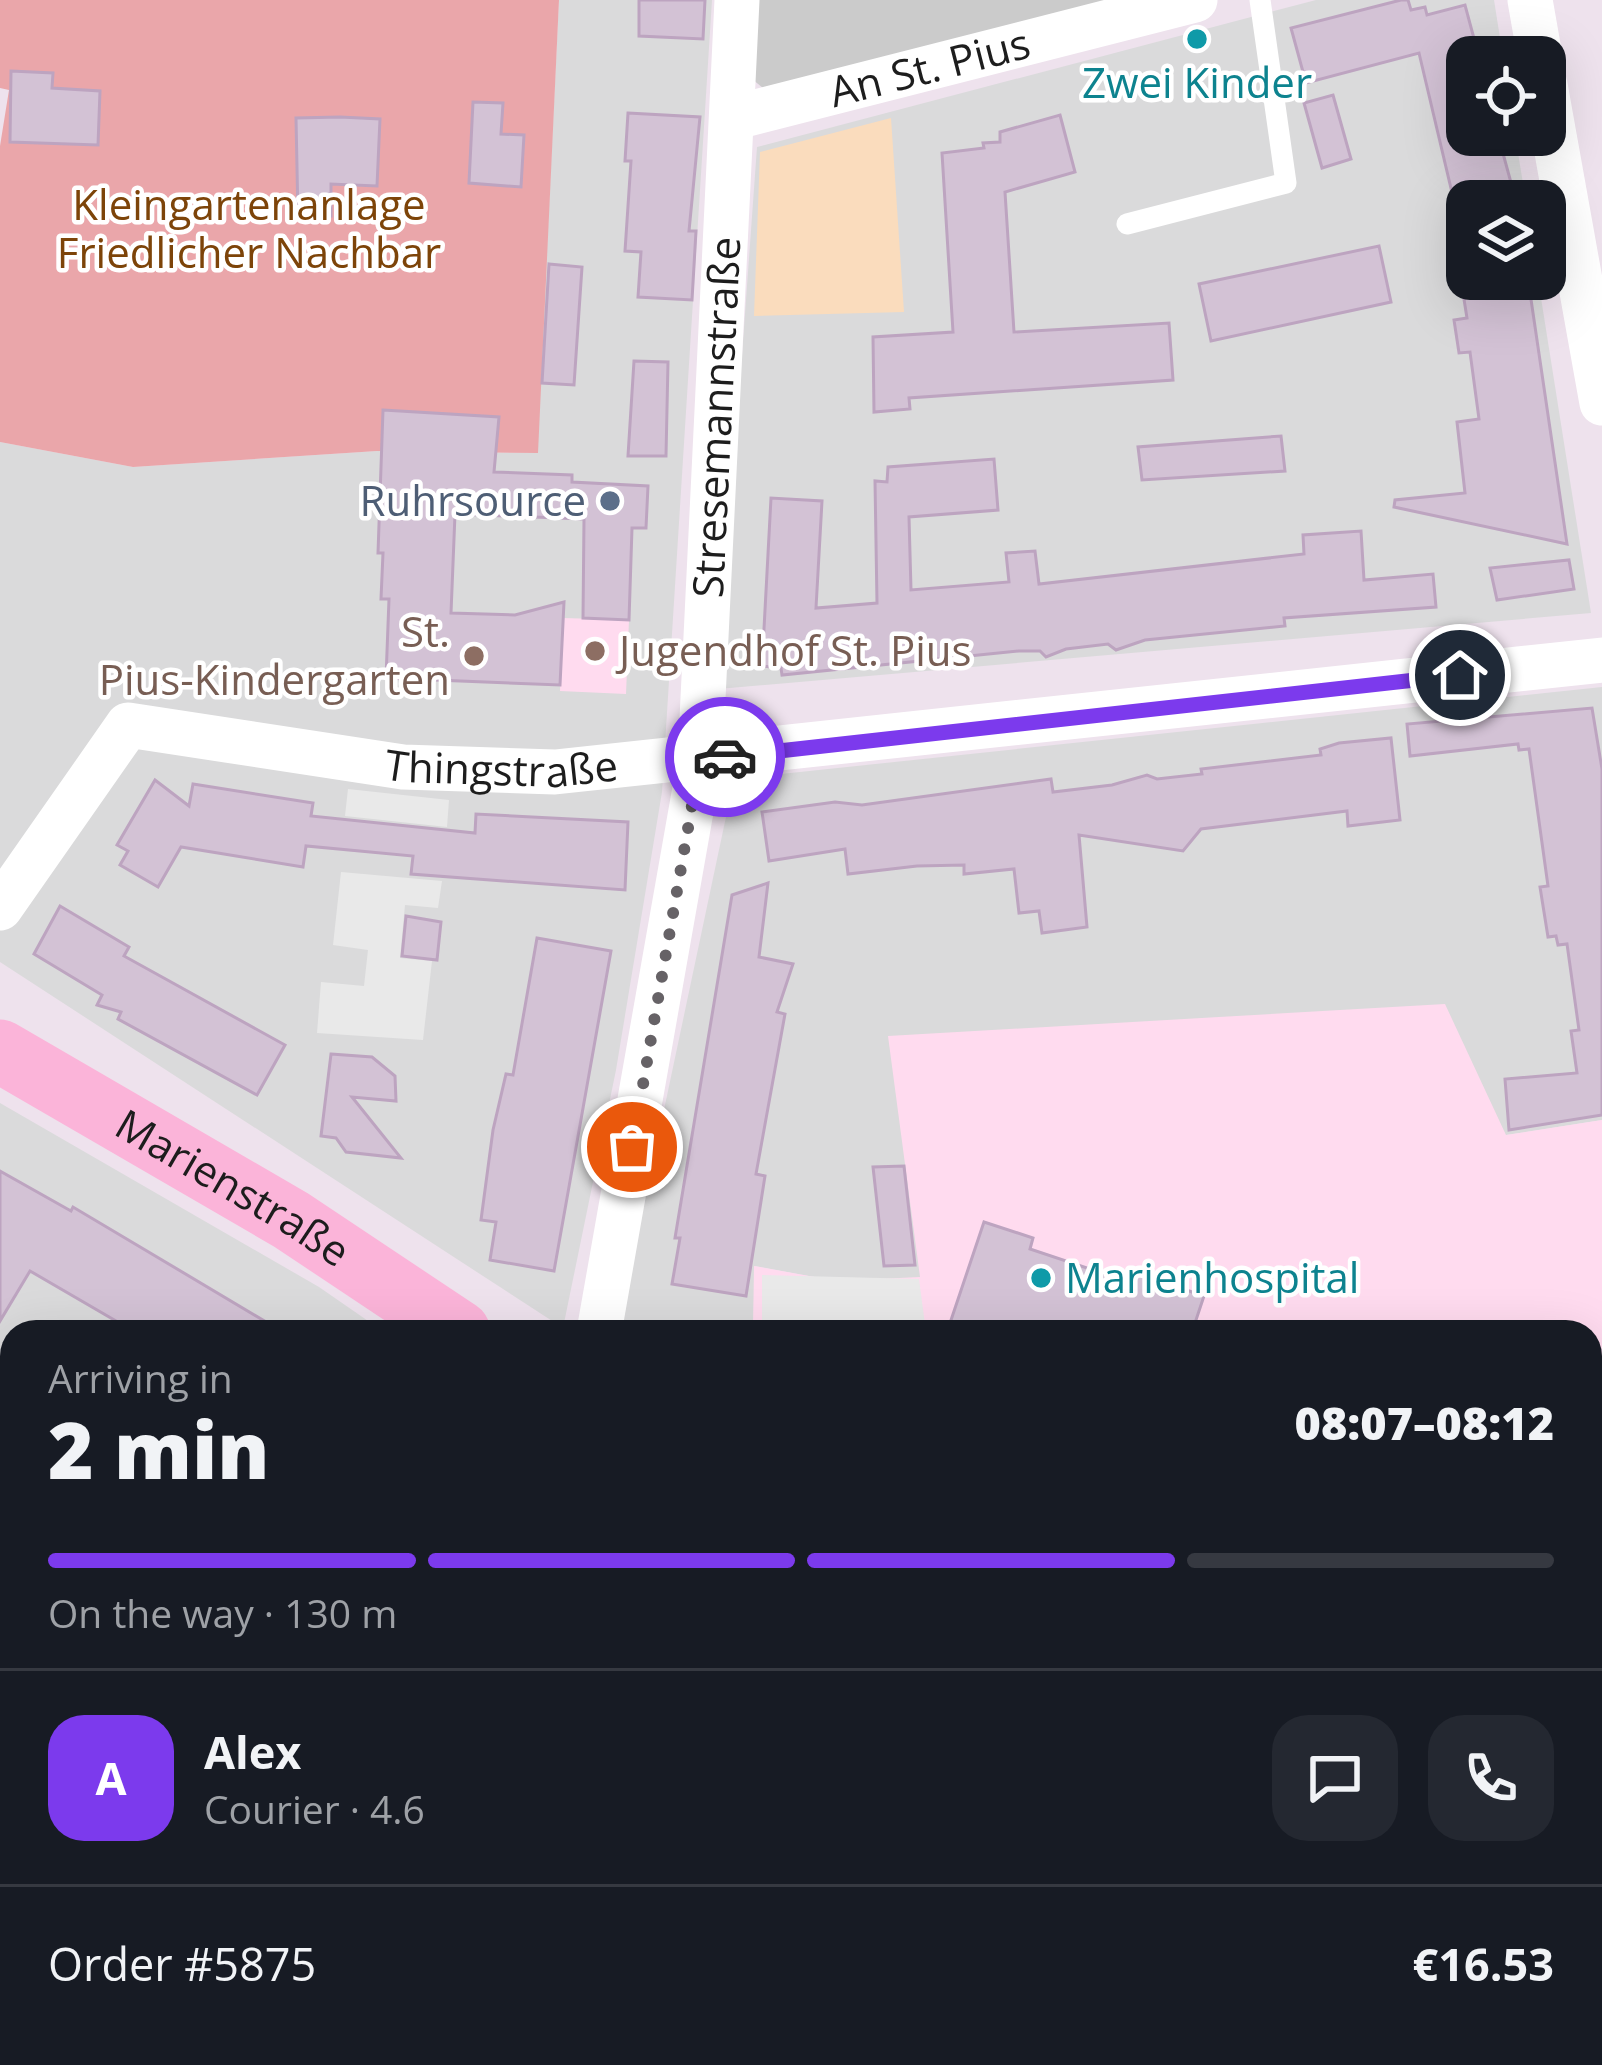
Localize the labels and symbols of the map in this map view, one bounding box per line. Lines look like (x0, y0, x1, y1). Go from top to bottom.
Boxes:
street label: An St. Pius (823, 13, 1036, 119)
marker: Zwei Kinder (1184, 26, 1210, 52)
place label: Zwei Kinder (1082, 53, 1312, 110)
park label: Kleingartenanlage Friedlicher Nachbar (57, 175, 441, 280)
street label: Stresemannstraße (678, 235, 752, 599)
place label: Ruhrsource (359, 471, 586, 528)
marker: Ruhrsource (597, 488, 623, 514)
place label: St. Pius-Kindergarten (99, 602, 450, 707)
place label: Jugendhof St. Pius (615, 621, 972, 678)
pin (1409, 624, 1511, 726)
marker: Jugendhof St. Pius (582, 638, 608, 664)
marker: St. Pius-Kindergarten (461, 643, 487, 669)
courier (665, 697, 785, 817)
street label: Thingstraße (381, 735, 621, 800)
street label: Marienstraße (106, 1094, 362, 1279)
pin (581, 1096, 683, 1198)
place label: Marienhospital (1065, 1248, 1359, 1305)
marker: Marienhospital (1028, 1265, 1054, 1291)

